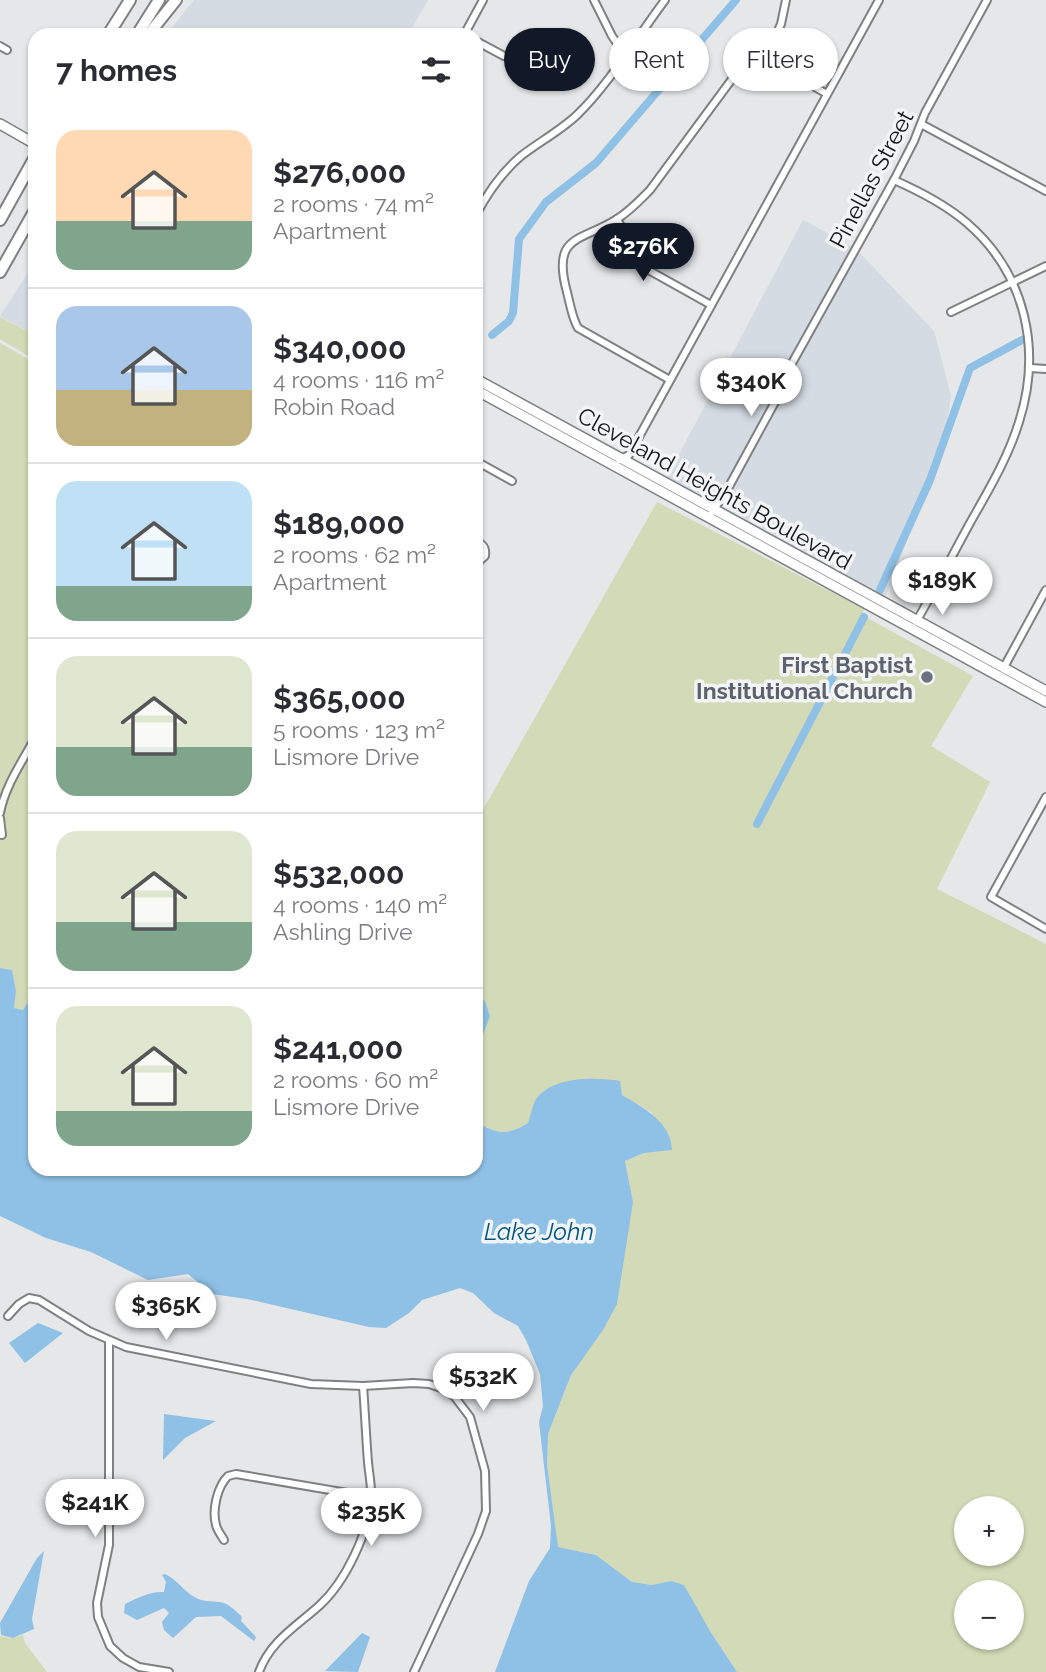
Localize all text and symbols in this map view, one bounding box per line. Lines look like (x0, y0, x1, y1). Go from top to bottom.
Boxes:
chip: Buy (504, 28, 595, 91)
chip: Rent (609, 28, 709, 91)
chip: Filters (723, 28, 838, 91)
icon: filters (417, 51, 455, 89)
text: 7 homes (56, 53, 177, 88)
street label: Pinellas Street (823, 105, 919, 252)
text: $276,000 (273, 155, 406, 190)
icon: home (112, 158, 196, 242)
text: 2 rooms · 74 m² (273, 190, 434, 217)
text: Apartment (273, 217, 387, 244)
pin: $276K (594, 224, 692, 283)
text: $276K (608, 232, 678, 259)
text: $340,000 (273, 331, 406, 366)
icon: home (112, 334, 196, 418)
pin: $340K (702, 358, 800, 418)
text: 4 rooms · 116 m² (273, 366, 444, 393)
text: $340K (716, 367, 786, 394)
text: Robin Road (273, 393, 395, 420)
street label: Cleveland Heights Boulevard (573, 401, 857, 575)
text: $189,000 (273, 506, 405, 541)
icon: home (112, 509, 196, 593)
text: 2 rooms · 62 m² (273, 541, 436, 568)
pin: $189K (893, 558, 991, 617)
text: $189K (908, 566, 976, 593)
text: Apartment (273, 568, 387, 595)
place label: First Baptist Institutional Church (696, 651, 913, 704)
marker: First Baptist Institutional Church (919, 669, 935, 685)
text: $365,000 (273, 681, 406, 716)
icon: home (112, 684, 196, 768)
text: 5 rooms · 123 m² (273, 716, 445, 743)
text: Lismore Drive (273, 743, 419, 770)
text: $532,000 (273, 856, 405, 891)
icon: home (112, 859, 196, 943)
text: 4 rooms · 140 m² (273, 891, 447, 918)
text: Ashling Drive (273, 918, 413, 945)
text: $241,000 (273, 1031, 403, 1066)
icon: home (112, 1034, 196, 1118)
text: 2 rooms · 60 m² (273, 1066, 438, 1093)
text: Lismore Drive (273, 1093, 419, 1120)
water label: Lake John (484, 1217, 594, 1246)
pin: $365K (117, 1282, 215, 1342)
text: $365K (131, 1291, 201, 1318)
pin: $532K (434, 1354, 532, 1413)
text: $532K (449, 1362, 517, 1389)
pin: $241K (46, 1480, 144, 1539)
text: $241K (61, 1488, 129, 1515)
pin: $235K (322, 1488, 420, 1548)
map controls (954, 1496, 1024, 1650)
button: + (954, 1496, 1024, 1566)
text: $235K (337, 1497, 405, 1524)
button: − (954, 1580, 1024, 1650)

